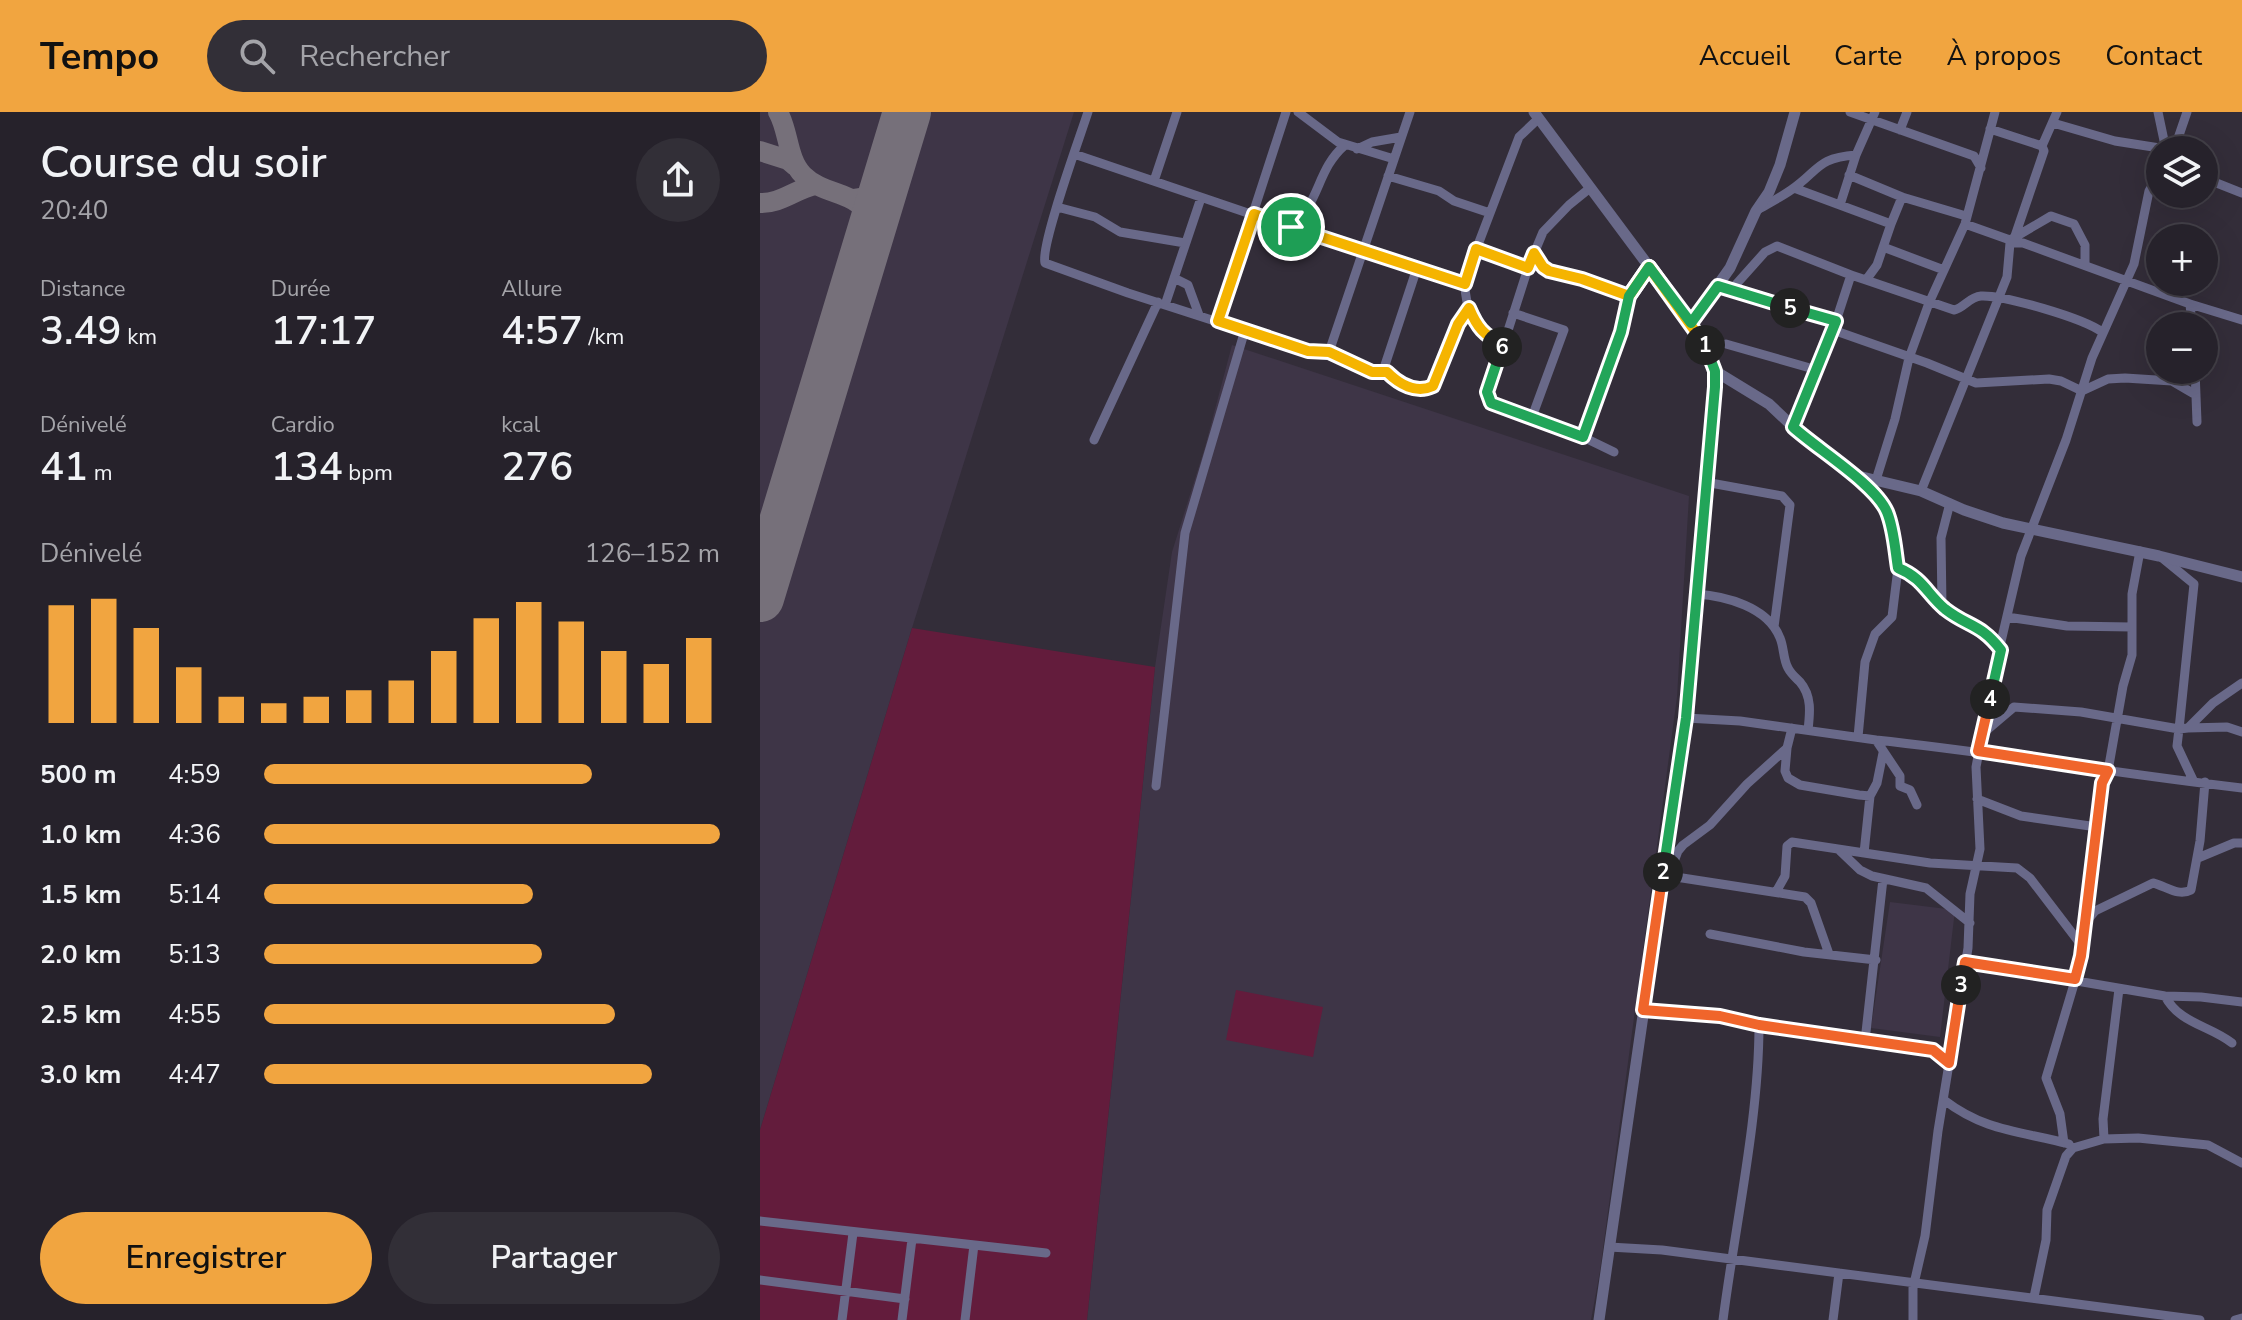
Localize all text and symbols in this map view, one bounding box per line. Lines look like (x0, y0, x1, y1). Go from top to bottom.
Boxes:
search box (207, 20, 767, 92)
text: Tempo (40, 31, 159, 82)
icon: search (235, 34, 279, 78)
text: Rechercher (299, 36, 450, 77)
text: Accueil (1699, 37, 1790, 75)
text: Carte (1834, 37, 1903, 75)
text: À propos (1947, 37, 2061, 75)
text: Contact (2105, 37, 2202, 75)
text: Course du soir (40, 133, 327, 193)
map controls (2146, 136, 2218, 384)
button: layers (2146, 136, 2218, 208)
button: share (636, 138, 720, 222)
text: 20:40 (40, 193, 108, 228)
pin (1257, 193, 1325, 261)
icon: arrive (1269, 205, 1313, 249)
button: + (2146, 224, 2218, 296)
text: Distance (40, 274, 125, 304)
text: Durée (271, 274, 330, 304)
text: Allure (501, 274, 562, 304)
pin: 5 (1770, 288, 1810, 328)
text: 5 (1783, 293, 1797, 323)
text: 3.49 (40, 304, 121, 358)
text: 17:17 (271, 304, 376, 358)
text: 4:57 (501, 304, 583, 358)
button: − (2146, 312, 2218, 384)
text: km (121, 322, 157, 352)
text: /km (583, 322, 624, 352)
pin: 1 (1685, 325, 1725, 365)
pin: 6 (1482, 327, 1522, 367)
text: 1 (1698, 330, 1712, 360)
text: 6 (1495, 332, 1509, 362)
text: Dénivelé (40, 410, 127, 440)
text: Cardio (271, 410, 335, 440)
text: kcal (501, 410, 540, 440)
text: 41 (40, 440, 88, 494)
text: 134 (271, 440, 343, 494)
text: 276 (501, 440, 573, 494)
text: m (88, 458, 113, 488)
text: bpm (343, 458, 393, 488)
text: Dénivelé (40, 536, 142, 571)
text: 126–152 m (584, 536, 720, 571)
pin: 4 (1970, 679, 2010, 719)
text: 4 (1983, 684, 1997, 714)
text: 500 m (40, 757, 117, 792)
text: 4:59 (168, 757, 221, 792)
text: 1.0 km (40, 817, 121, 852)
text: 4:36 (168, 817, 221, 852)
pin: 2 (1643, 852, 1683, 892)
text: 2 (1656, 857, 1670, 887)
text: 1.5 km (40, 877, 121, 912)
text: 5:14 (168, 877, 221, 912)
text: 2.0 km (40, 937, 121, 972)
text: 5:13 (168, 937, 221, 972)
pin: 3 (1941, 965, 1981, 1005)
text: 3 (1954, 970, 1968, 1000)
text: 2.5 km (40, 997, 121, 1032)
text: 4:55 (168, 997, 221, 1032)
text: 3.0 km (40, 1057, 121, 1092)
text: 4:47 (168, 1057, 221, 1092)
button: Enregistrer (40, 1212, 372, 1304)
button: Partager (388, 1212, 720, 1304)

